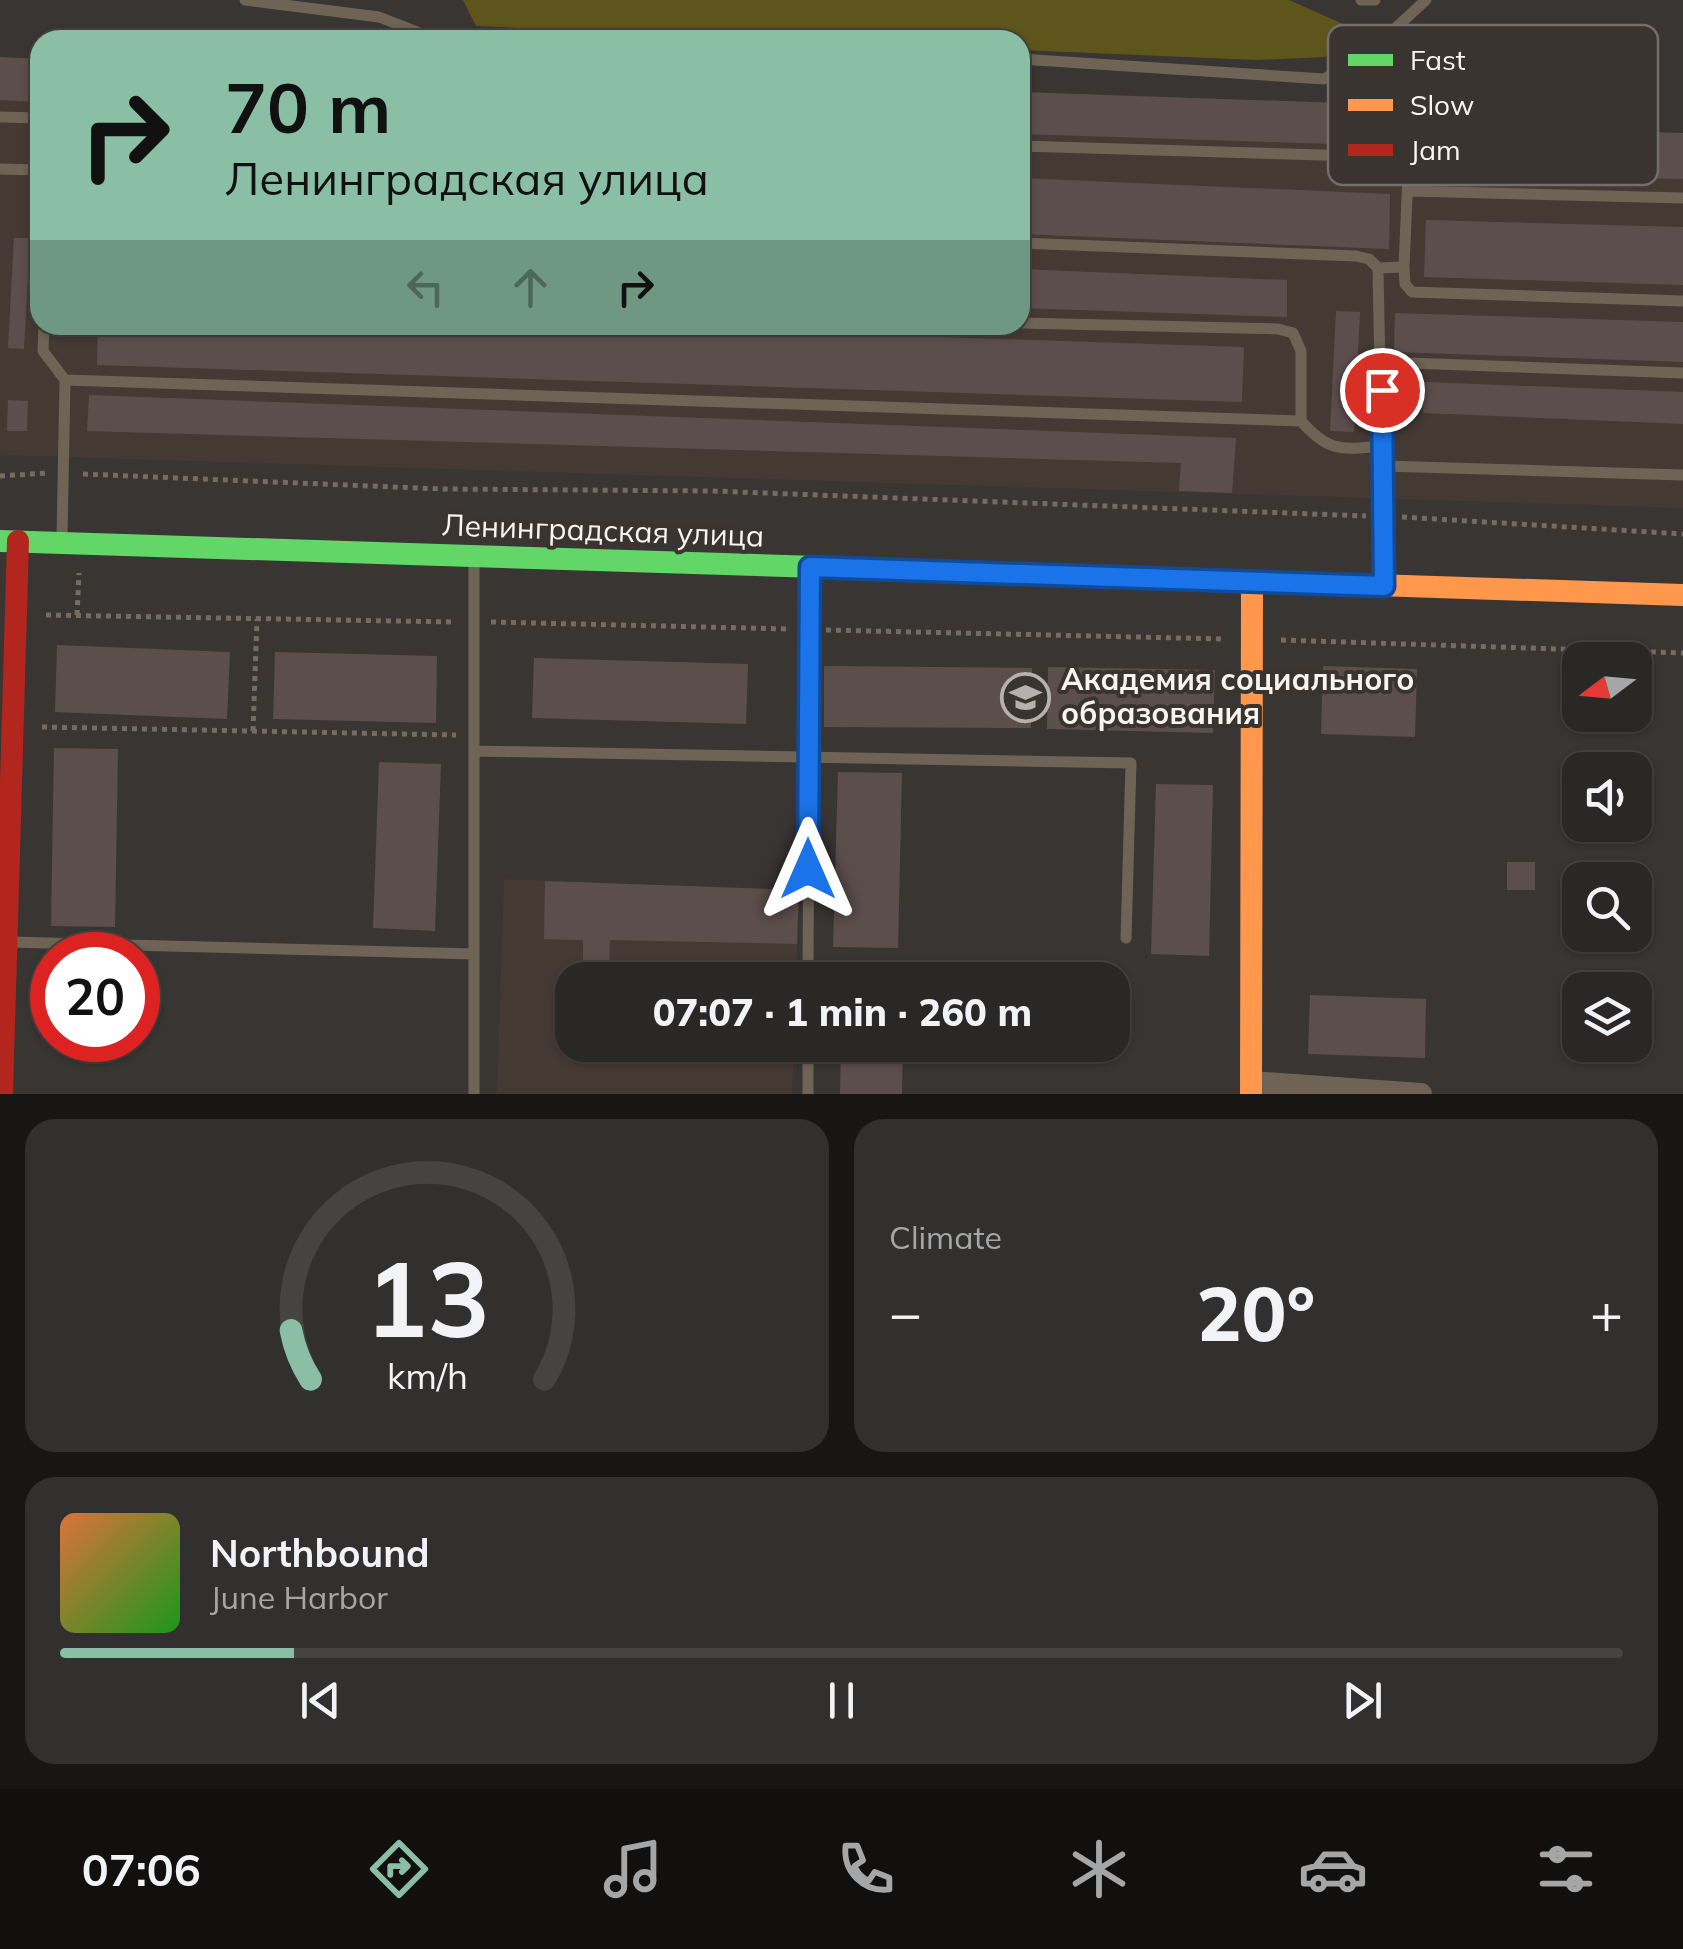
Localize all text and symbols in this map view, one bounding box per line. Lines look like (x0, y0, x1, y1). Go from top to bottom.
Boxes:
legend (1328, 25, 1658, 185)
text: Fast (1410, 42, 1466, 77)
text: 70 m (225, 63, 391, 151)
icon: right (60, 70, 190, 200)
text: Slow (1410, 87, 1474, 122)
text: Jam (1410, 132, 1461, 167)
text: Ленинградская улица (225, 150, 709, 206)
icon: left (398, 260, 453, 315)
icon: ahead (503, 260, 558, 315)
icon: right (608, 260, 663, 315)
pin (1340, 348, 1425, 433)
icon: arrive (1355, 363, 1410, 418)
street label: Ленинградская улица (441, 505, 765, 555)
north arrow (1562, 642, 1652, 732)
map controls (1562, 642, 1652, 1062)
place label: Академия социального образования (1061, 660, 1415, 732)
school or university icon: Академия социального образования (1000, 671, 1052, 723)
button: sound (1562, 752, 1652, 842)
position arrow (756, 817, 860, 921)
button: search (1562, 862, 1652, 952)
speed limit sign: 20 (30, 932, 160, 1062)
button: layers (1562, 972, 1652, 1062)
text: 07:07 · 1 min · 260 m (653, 988, 1032, 1036)
text: Climate (889, 1217, 1002, 1257)
text: 13 (365, 1232, 489, 1363)
text: 20° (1197, 1266, 1315, 1360)
text: − (889, 1278, 922, 1347)
text: + (1590, 1278, 1623, 1347)
text: km/h (387, 1353, 467, 1398)
text: Northbound (210, 1529, 430, 1577)
text: June Harbor (210, 1577, 388, 1617)
icon: previous (293, 1673, 348, 1728)
icon: pause (814, 1673, 869, 1728)
icon: next (1335, 1673, 1390, 1728)
icon: directions (364, 1834, 434, 1904)
icon: music (598, 1834, 668, 1904)
icon: phone (831, 1834, 901, 1904)
icon: climate (1064, 1834, 1134, 1904)
icon: car (1298, 1834, 1368, 1904)
icon: filters (1531, 1834, 1601, 1904)
text: 07:06 (82, 1841, 201, 1897)

